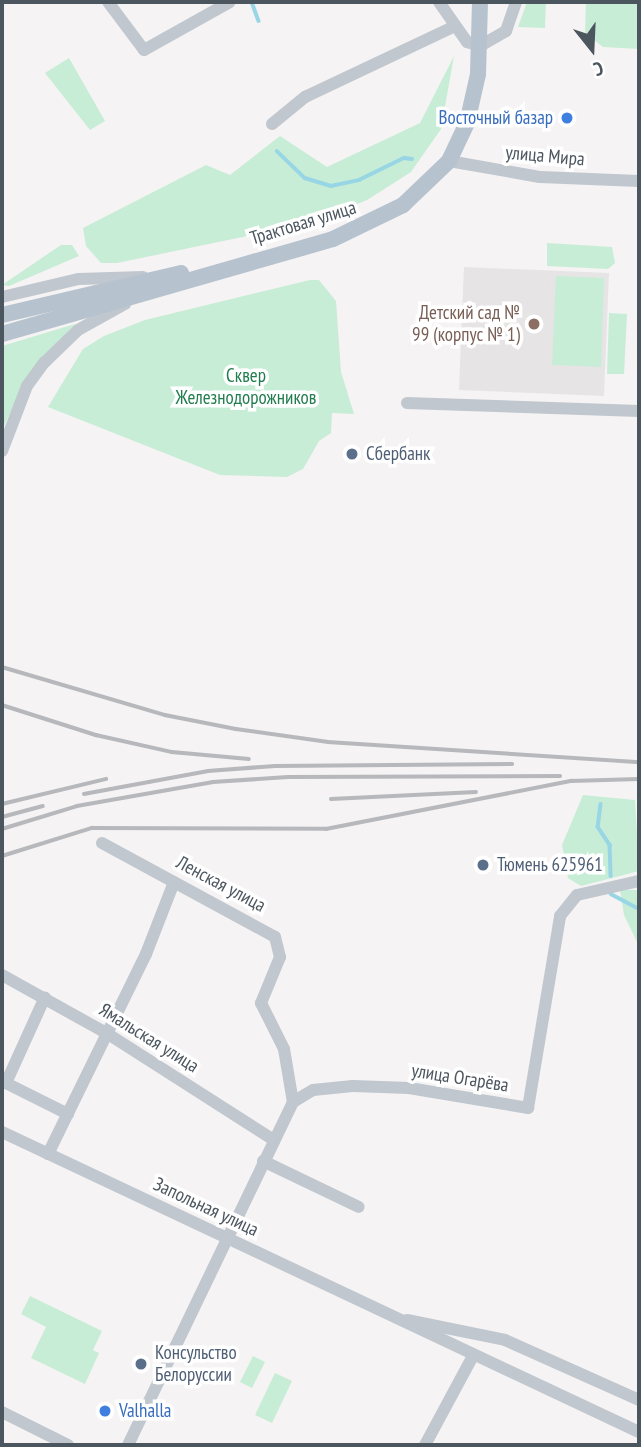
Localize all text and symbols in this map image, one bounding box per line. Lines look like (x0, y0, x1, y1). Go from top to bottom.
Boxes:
north arrow (557, 14, 627, 84)
text: С (591, 56, 606, 82)
place label: Восточный базар (439, 107, 553, 129)
marker: Восточный базар (559, 110, 575, 126)
street label: улица Мира (505, 141, 585, 171)
street label: Трактовая улица (247, 196, 359, 250)
place label: Детский сад № 99 (корпус № 1) (412, 302, 520, 346)
marker: Детский сад № 99 (корпус № 1) (526, 316, 542, 332)
park label: Сквер Железнодорожников (176, 365, 316, 409)
place label: Сбербанк (366, 443, 430, 465)
marker: Сбербанк (344, 446, 360, 462)
street label: Ленская улица (173, 851, 269, 917)
place label: Тюмень 625961 (497, 854, 603, 876)
marker: Тюмень 625961 (475, 857, 491, 873)
street label: Ямальская улица (95, 998, 203, 1078)
street label: улица Огарёва (410, 1059, 510, 1097)
street label: Запольная улица (150, 1173, 262, 1241)
place label: Консульство Белоруссии (155, 1342, 237, 1386)
marker: Консульство Белоруссии (133, 1356, 149, 1372)
place label: Valhalla (119, 1400, 171, 1422)
marker: Valhalla (97, 1403, 113, 1419)

